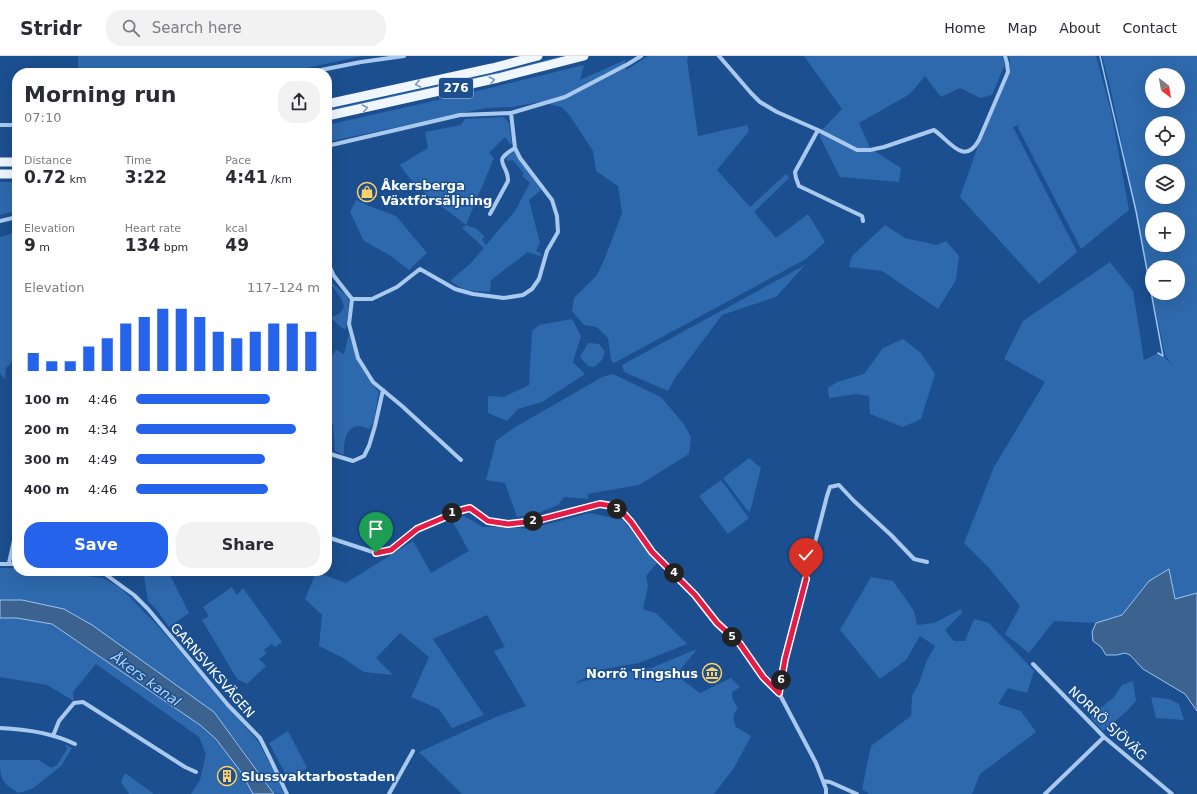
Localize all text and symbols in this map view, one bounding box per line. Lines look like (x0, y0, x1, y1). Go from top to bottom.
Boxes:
search box (106, 10, 386, 46)
text: Stridr (20, 17, 82, 39)
icon: search (120, 17, 142, 39)
text: Search here (152, 19, 242, 37)
text: Home (944, 20, 986, 36)
text: Map (1008, 20, 1037, 36)
text: About (1059, 20, 1101, 36)
text: Contact (1123, 20, 1177, 36)
north arrow (1145, 68, 1185, 108)
map controls (1145, 68, 1185, 300)
one-way arrow (489, 76, 495, 84)
road number: 276 (439, 78, 473, 98)
one-way arrow (415, 79, 421, 87)
button: share (278, 81, 320, 123)
text: Morning run (24, 82, 176, 107)
one-way arrow (362, 104, 368, 112)
text: 07:10 (24, 110, 61, 125)
button: locate (1145, 116, 1185, 156)
text: Distance (24, 154, 72, 167)
text: Time (125, 154, 152, 167)
text: Pace (225, 154, 251, 167)
button: layers (1145, 164, 1185, 204)
text: 0.72 (24, 167, 66, 187)
text: 3:22 (125, 167, 167, 187)
text: 4:41 (225, 167, 268, 187)
text: km (66, 173, 87, 186)
text: /km (268, 173, 292, 186)
place label: Åkersberga Växtförsäljning (381, 178, 492, 208)
shop icon: Åkersberga Växtförsäljning (356, 181, 378, 203)
button: + (1145, 212, 1185, 252)
text: Elevation (24, 222, 75, 235)
text: Heart rate (125, 222, 181, 235)
text: kcal (225, 222, 248, 235)
text: 9 (24, 235, 36, 255)
text: 134 (125, 235, 160, 255)
text: 49 (225, 235, 249, 255)
text: m (36, 241, 50, 254)
text: bpm (160, 241, 188, 254)
button: − (1145, 260, 1185, 300)
text: Elevation (24, 280, 84, 295)
text: 117–124 m (247, 280, 320, 295)
text: 100 m (24, 392, 69, 407)
text: 4:46 (88, 392, 117, 407)
text: 200 m (24, 422, 69, 437)
text: 4:34 (88, 422, 117, 437)
text: 300 m (24, 452, 69, 467)
text: 4:49 (88, 452, 117, 467)
text: 400 m (24, 482, 69, 497)
text: 4:46 (88, 482, 117, 497)
pin: 3 (607, 499, 627, 519)
text: 3 (613, 502, 621, 515)
pin: 1 (442, 503, 462, 523)
text: 1 (448, 506, 456, 519)
pin: 2 (523, 511, 543, 531)
pin (359, 512, 393, 553)
text: 2 (529, 514, 537, 527)
icon: arrive (365, 518, 387, 540)
button: Save (24, 522, 168, 568)
button: Share (176, 522, 320, 568)
pin (789, 538, 823, 579)
icon: check (795, 544, 817, 566)
pin: 4 (664, 563, 684, 583)
text: 4 (670, 566, 678, 579)
street label: GARNSVIKSVÄGEN (168, 620, 258, 721)
pin: 5 (722, 627, 742, 647)
text: 5 (728, 630, 736, 643)
water label: Åkers kanal (107, 648, 184, 710)
museum icon: Norrö Tingshus (701, 662, 723, 684)
place label: Norrö Tingshus (586, 666, 698, 681)
pin: 6 (771, 670, 791, 690)
text: 6 (777, 673, 785, 686)
street label: NORRÖ SJÖVÄG (1066, 683, 1150, 763)
building icon: Slussvaktarbostaden (216, 765, 238, 787)
place label: Slussvaktarbostaden (241, 769, 395, 784)

